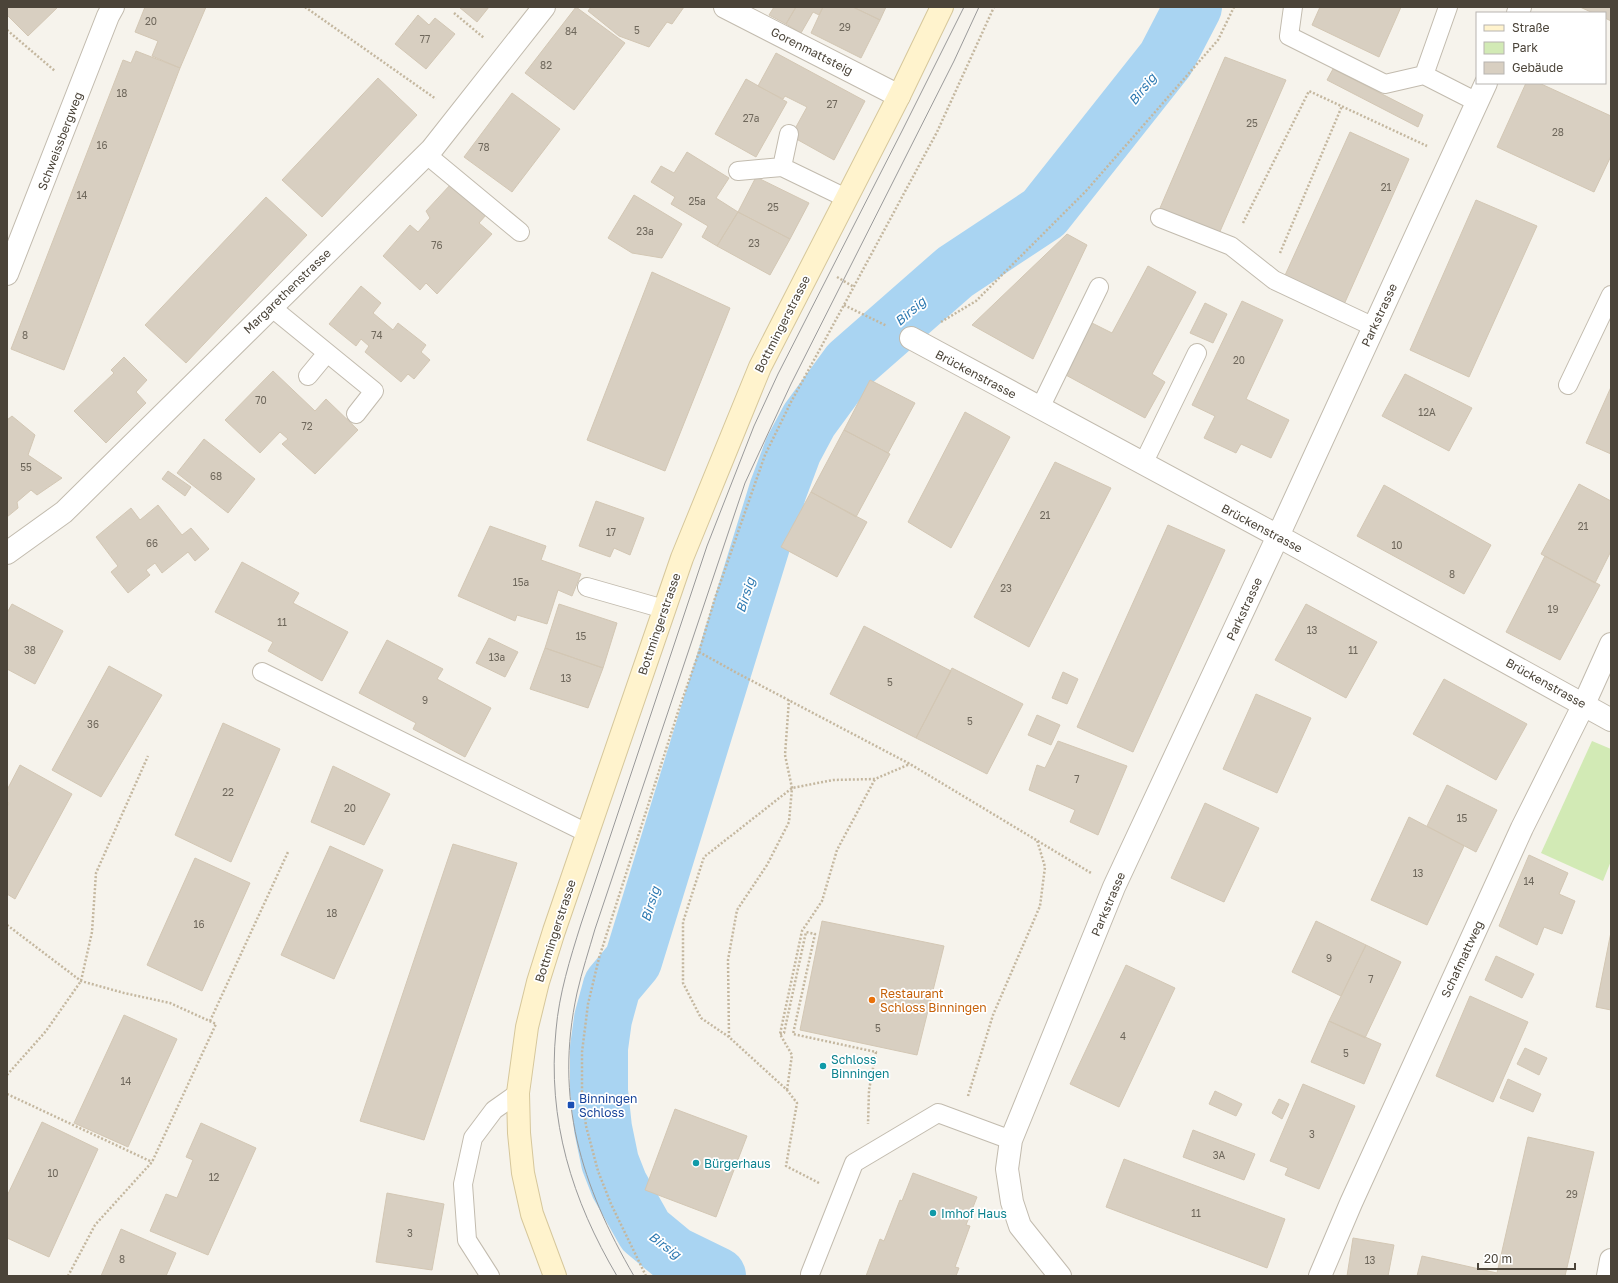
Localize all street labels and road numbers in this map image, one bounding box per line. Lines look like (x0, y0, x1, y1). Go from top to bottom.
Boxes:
street label: Gorenmattsteig (768, 24, 856, 78)
street label: Schweissbergweg (34, 90, 86, 192)
street label: Margarethenstrasse (240, 245, 334, 337)
street label: Bottmingerstrasse (751, 273, 813, 375)
street label: Parkstrasse (1358, 281, 1400, 349)
street label: Brückenstrasse (933, 346, 1019, 402)
street label: Brückenstrasse (1219, 500, 1305, 556)
street label: Bottmingerstrasse (634, 571, 684, 677)
street label: Parkstrasse (1223, 575, 1265, 643)
street label: Brückenstrasse (1503, 655, 1589, 711)
street label: Parkstrasse (1088, 870, 1128, 938)
street label: Bottmingerstrasse (531, 878, 579, 984)
street label: Schafmattweg (1438, 918, 1486, 1000)

